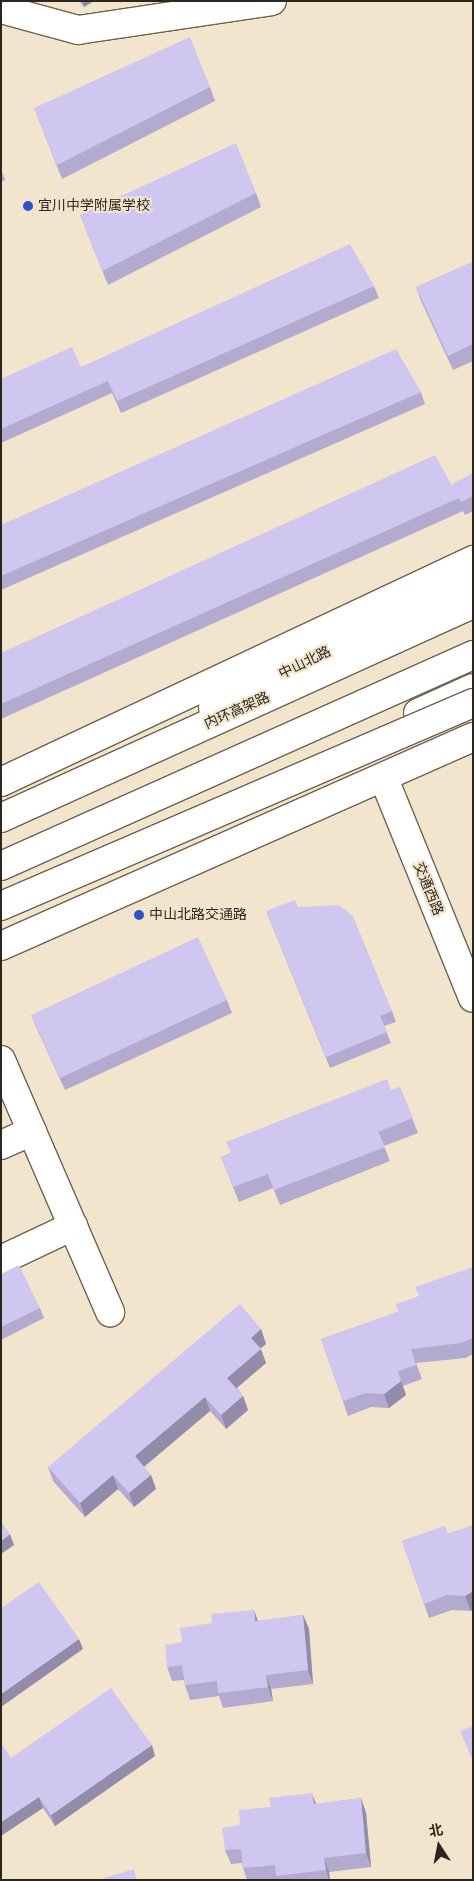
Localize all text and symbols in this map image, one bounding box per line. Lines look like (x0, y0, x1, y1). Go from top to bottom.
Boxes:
place label: 宜川中学附属学校 (38, 198, 150, 214)
marker: 宜川中学附属学校 (22, 200, 34, 212)
street label: 中山北路 (276, 643, 334, 683)
street label: 内环高架路 (202, 689, 272, 733)
street label: 交通西路 (410, 860, 446, 918)
place label: 中山北路交通路 (149, 907, 247, 923)
marker: 中山北路交通路 (133, 909, 145, 921)
north arrow (414, 1821, 464, 1871)
text: 北 (428, 1821, 445, 1840)

